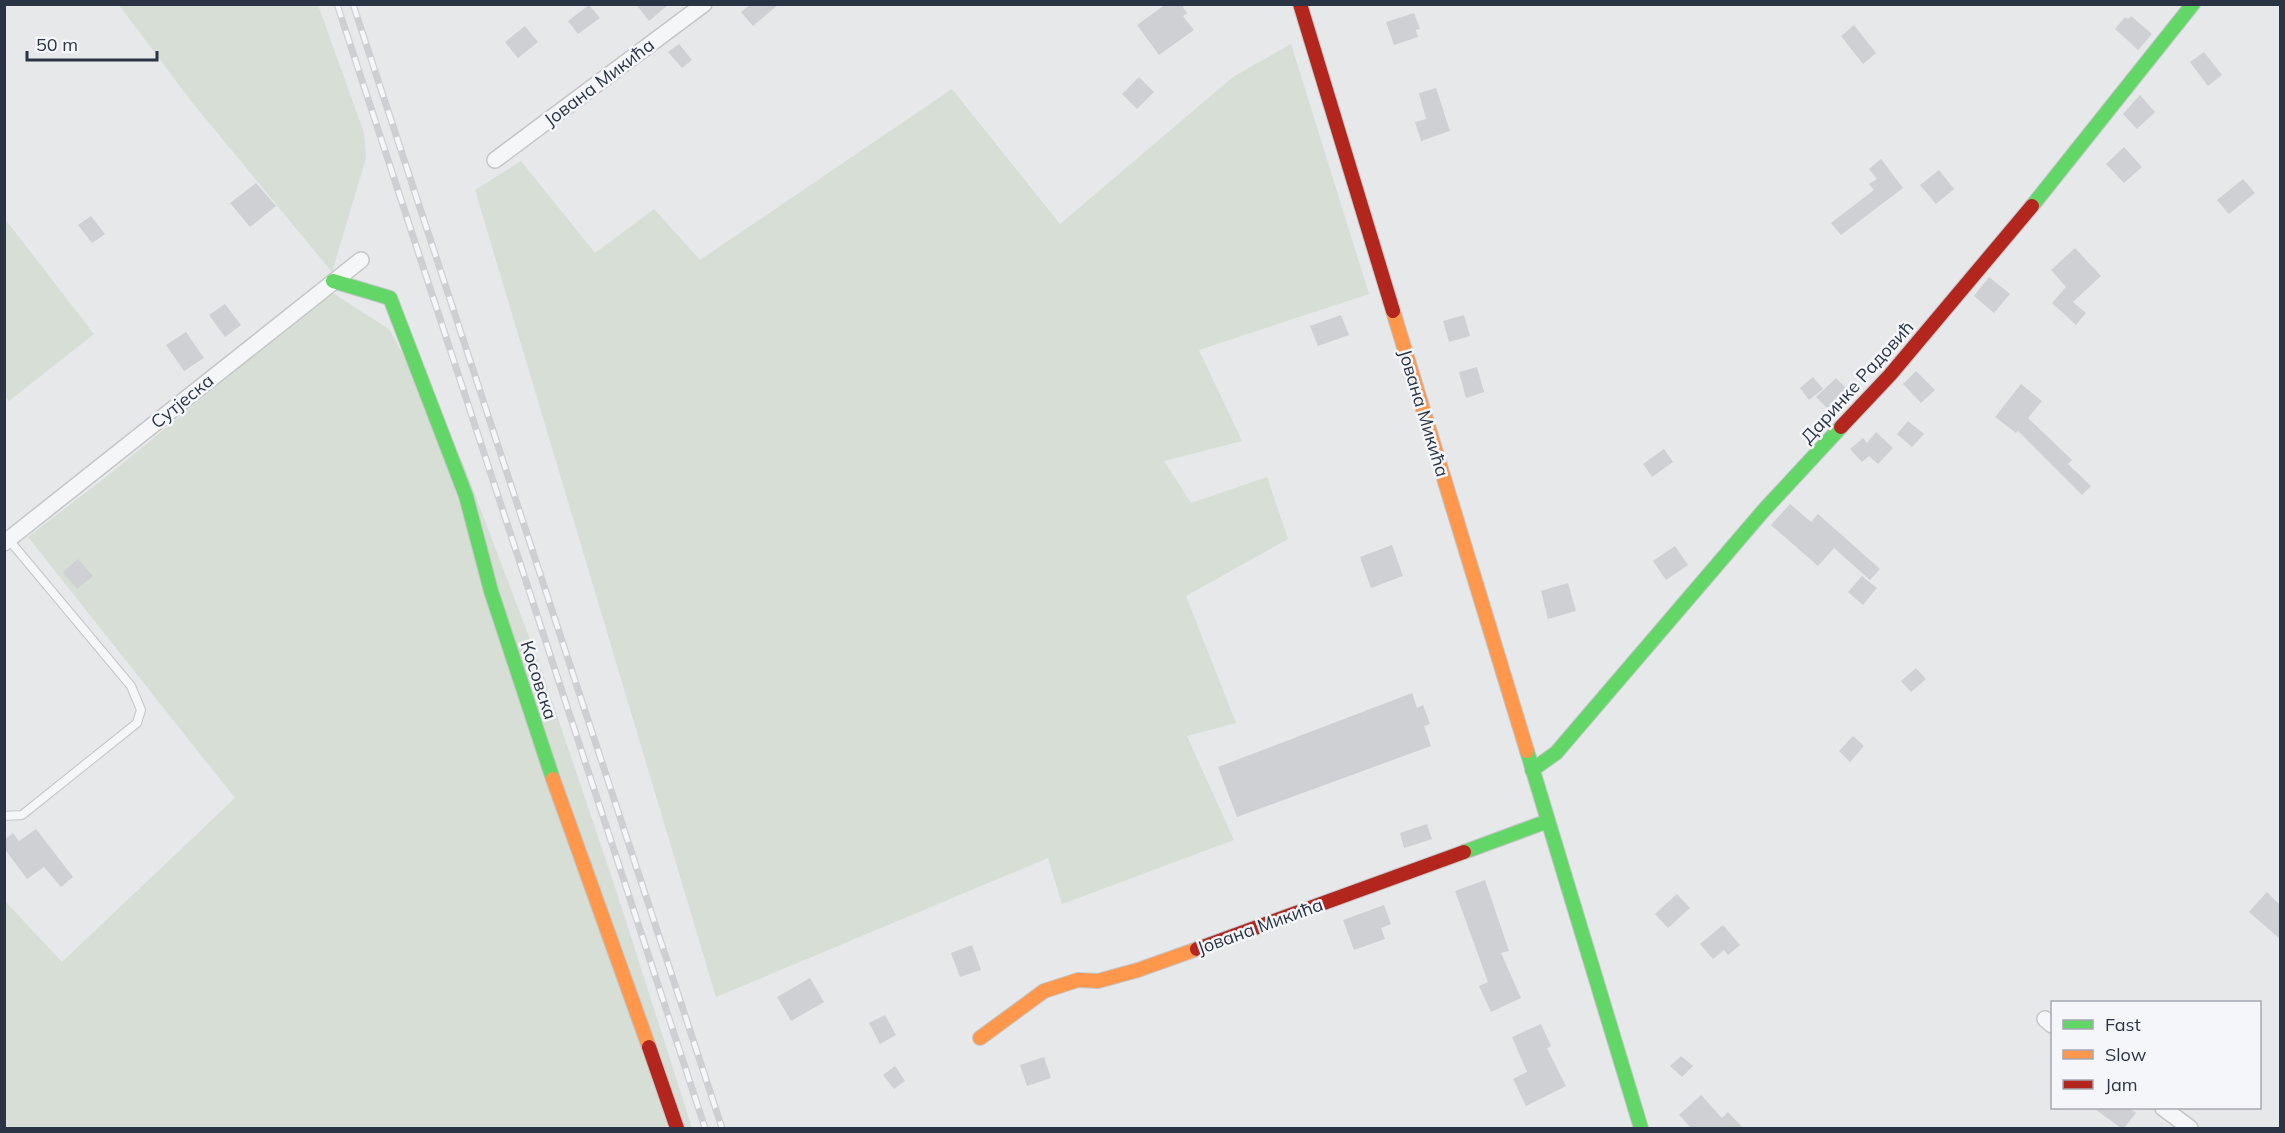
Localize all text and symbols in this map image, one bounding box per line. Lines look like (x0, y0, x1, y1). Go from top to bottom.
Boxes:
scale bar (27, 24, 158, 62)
text: 50 m (36, 33, 78, 56)
street label: Јована Микића (539, 33, 659, 131)
street label: Даринке Радовић (1796, 316, 1918, 448)
street label: Јована Микића (1394, 346, 1454, 480)
street label: Сутјеска (146, 369, 218, 433)
street label: Косовска (515, 638, 563, 722)
street label: Јована Микића (1194, 893, 1326, 959)
legend (2051, 1001, 2261, 1109)
text: Fast (2105, 1013, 2141, 1036)
text: Slow (2105, 1043, 2147, 1066)
text: Jam (2105, 1073, 2138, 1096)

